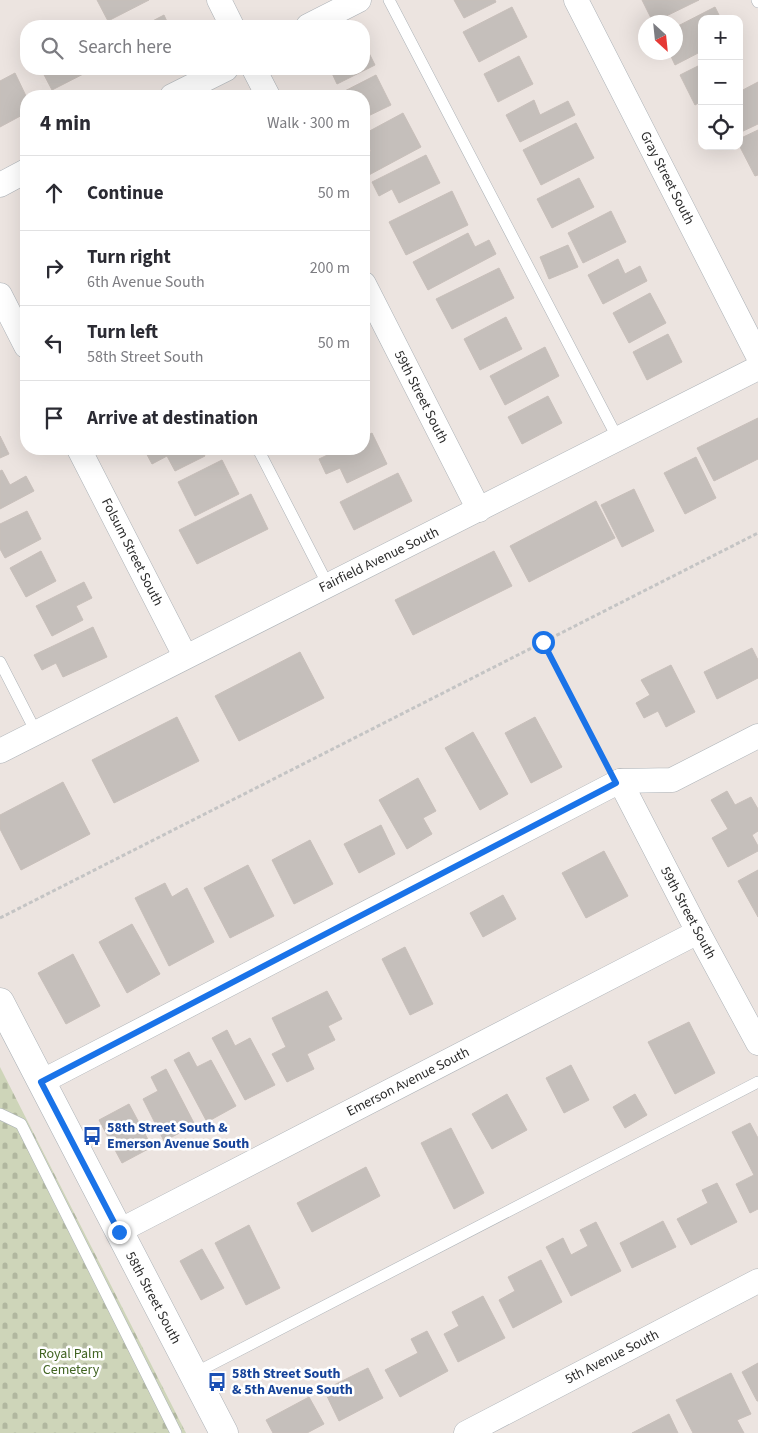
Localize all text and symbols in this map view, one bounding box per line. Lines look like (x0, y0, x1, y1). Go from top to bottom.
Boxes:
north arrow (638, 15, 683, 60)
map controls (698, 15, 743, 150)
button: + (698, 15, 743, 60)
search box (20, 20, 370, 75)
icon: search (38, 34, 66, 62)
text: Search here (78, 34, 172, 61)
button: − (698, 60, 743, 105)
button: locate (698, 105, 743, 150)
text: 4 min (40, 108, 91, 138)
text: Walk · 300 m (267, 112, 350, 134)
street label: Gray Street South (635, 128, 699, 228)
icon: ahead (40, 179, 68, 207)
text: Continue (87, 180, 164, 207)
text: 50 m (318, 182, 350, 204)
text: Turn right (87, 244, 171, 271)
icon: right (40, 254, 68, 282)
text: 200 m (310, 257, 350, 279)
text: 6th Avenue South (87, 271, 205, 293)
text: Turn left (87, 319, 158, 346)
icon: left (40, 329, 68, 357)
text: 50 m (318, 332, 350, 354)
text: 58th Street South (87, 346, 204, 368)
street label: 59th Street South (389, 347, 453, 447)
icon: arrive (40, 404, 68, 432)
text: Arrive at destination (87, 405, 258, 432)
street label: Folsum Street South (96, 495, 168, 609)
street label: Fairfield Avenue South (316, 522, 442, 598)
route start (532, 631, 555, 654)
street label: 59th Street South (655, 863, 721, 963)
street label: Emerson Avenue South (343, 1042, 473, 1122)
place label: 58th Street South & Emerson Avenue South (107, 1118, 249, 1154)
bus stop icon: 58th Street South & Emerson Avenue South (81, 1125, 103, 1147)
route end (108, 1221, 131, 1244)
street label: 58th Street South (120, 1248, 186, 1348)
street label: 5th Avenue South (562, 1325, 662, 1389)
park label: Royal Palm Cemetery (39, 1344, 103, 1380)
place label: 58th Street South & 5th Avenue South (232, 1364, 353, 1400)
bus stop icon: 58th Street South & 5th Avenue South (206, 1371, 228, 1393)

